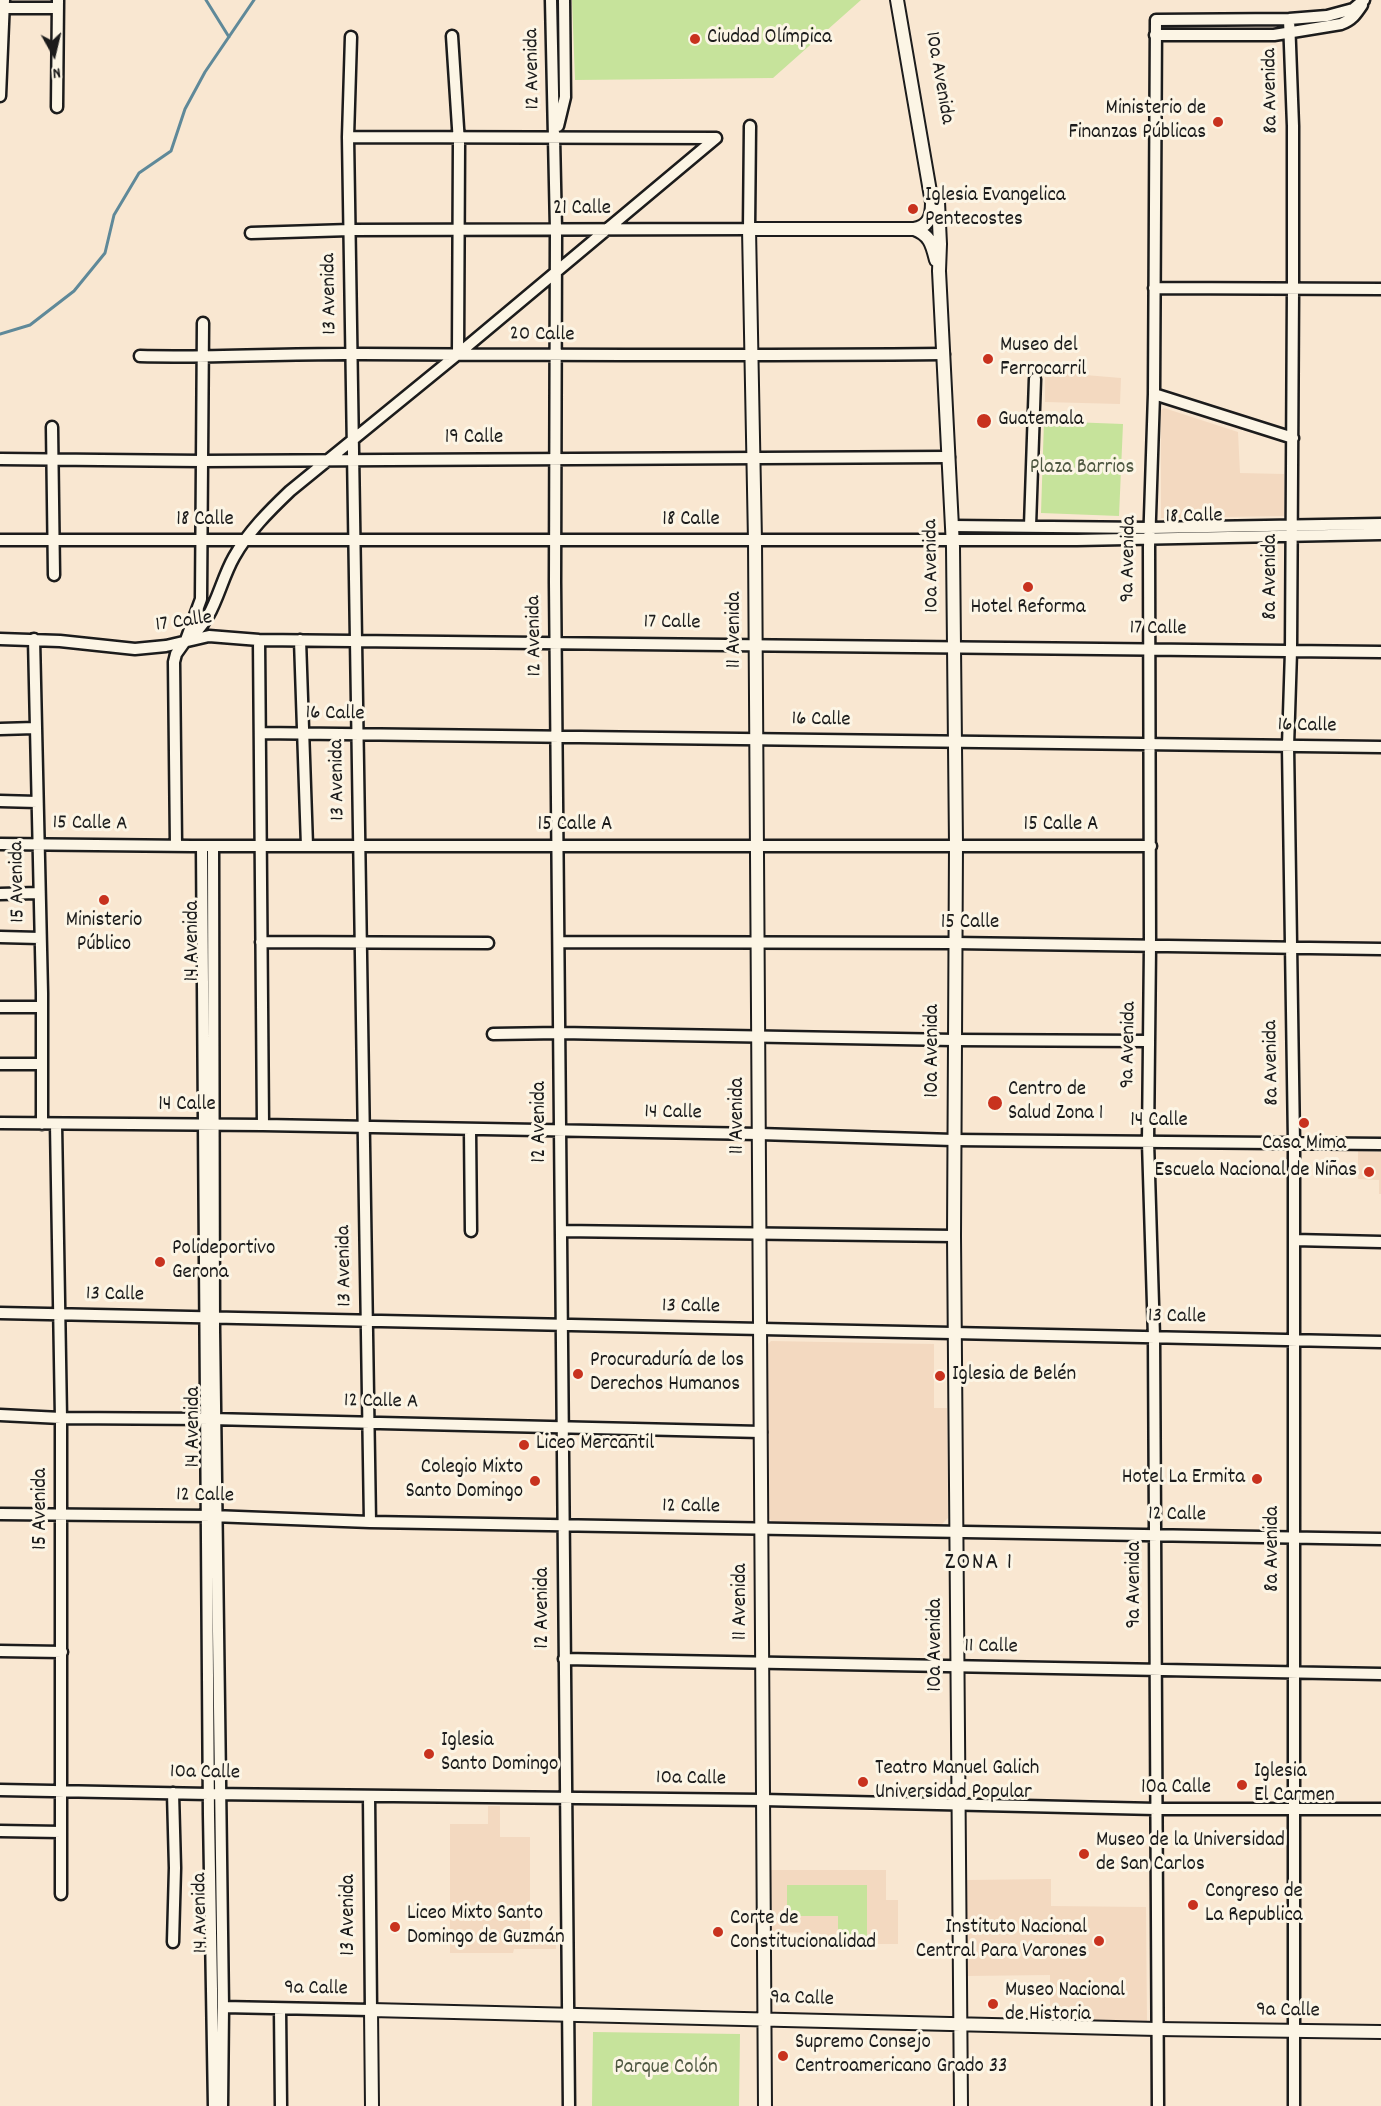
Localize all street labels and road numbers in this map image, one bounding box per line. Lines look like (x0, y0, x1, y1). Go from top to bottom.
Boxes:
street label: 12 Avenida (521, 28, 547, 110)
street label: 10a Avenida (917, 30, 959, 126)
street label: 8a Avenida (1259, 48, 1285, 134)
street label: 21 Calle (553, 197, 611, 223)
street label: 13 Avenida (318, 253, 344, 335)
street label: 20 Calle (509, 323, 575, 349)
street label: 19 Calle (445, 426, 503, 452)
street label: 18 Calle (1165, 505, 1223, 531)
street label: 18 Calle (176, 508, 234, 534)
street label: 18 Calle (662, 508, 720, 534)
street label: 9a Avenida (1117, 515, 1143, 603)
street label: 10a Avenida (920, 519, 946, 613)
street label: 8a Avenida (1259, 534, 1285, 620)
street label: 11 Avenida (723, 592, 749, 668)
street label: 12 Avenida (523, 595, 549, 677)
street label: 17 Calle (154, 607, 214, 639)
street label: 17 Calle (643, 611, 701, 637)
street label: 17 Calle (1129, 617, 1187, 643)
street label: 16 Calle (305, 702, 365, 728)
street label: 16 Calle (791, 708, 851, 734)
street label: 16 Calle (1277, 714, 1337, 740)
street label: 13 Avenida (326, 739, 352, 821)
street label: 15 Calle A (52, 812, 128, 838)
street label: 15 Calle A (538, 813, 612, 839)
street label: 15 Calle A (1024, 813, 1098, 839)
street label: 15 Avenida (6, 841, 32, 923)
street label: 14 Avenida (181, 901, 207, 981)
street label: 15 Calle (941, 911, 999, 937)
street label: 9a Avenida (1117, 1001, 1143, 1089)
street label: 10a Avenida (921, 1004, 947, 1098)
street label: 8a Avenida (1260, 1020, 1286, 1106)
street label: 11 Avenida (726, 1078, 752, 1154)
street label: 12 Avenida (528, 1081, 554, 1163)
street label: 14 Calle (158, 1093, 216, 1119)
street label: 14 Calle (644, 1101, 702, 1127)
street label: 14 Calle (1130, 1109, 1188, 1135)
street label: 13 Avenida (333, 1225, 359, 1307)
street label: 13 Calle (86, 1283, 144, 1309)
street label: 13 Calle (662, 1295, 720, 1321)
street label: 13 Calle (1148, 1305, 1206, 1331)
street label: 14 Avenida (182, 1387, 208, 1467)
street label: 12 Calle A (344, 1390, 418, 1416)
street label: 15 Avenida (29, 1468, 55, 1550)
street label: 12 Calle (176, 1484, 234, 1510)
street label: 12 Calle (662, 1495, 720, 1521)
street label: 12 Calle (1148, 1503, 1206, 1529)
street label: 8a Avenida (1261, 1506, 1287, 1592)
street label: 9a Avenida (1123, 1542, 1149, 1628)
street label: 11 Avenida (729, 1564, 755, 1640)
street label: 12 Avenida (531, 1567, 557, 1649)
street label: 10a Avenida (924, 1598, 950, 1692)
street label: 11 Calle (964, 1635, 1018, 1661)
street label: 10a Calle (170, 1761, 240, 1787)
street label: 10a Calle (656, 1767, 726, 1793)
street label: 10a Calle (1141, 1776, 1211, 1802)
street label: 14 Avenida (189, 1872, 215, 1954)
street label: 13 Avenida (337, 1874, 363, 1956)
street label: 9a Calle (284, 1977, 348, 2003)
street label: 9a Calle (770, 1986, 834, 2014)
street label: 9a Calle (1256, 1999, 1320, 2025)

